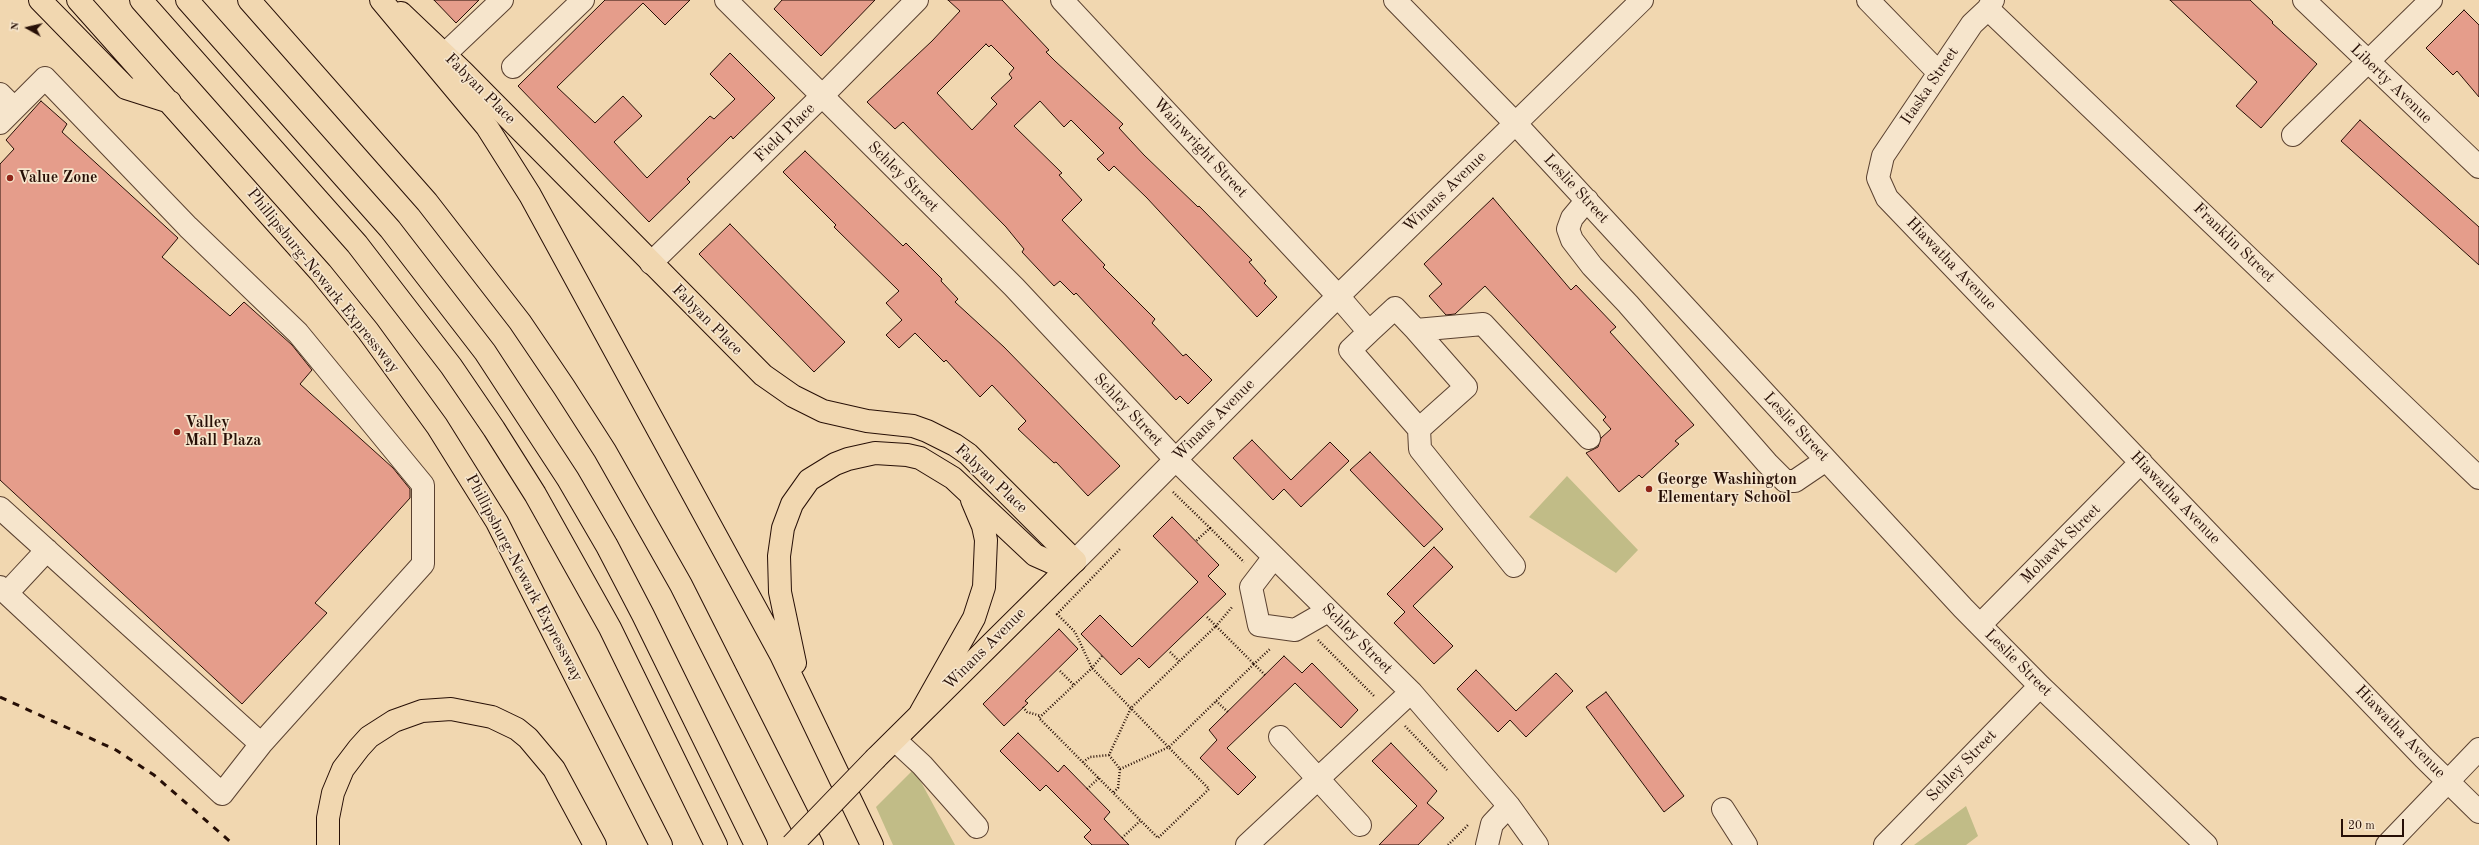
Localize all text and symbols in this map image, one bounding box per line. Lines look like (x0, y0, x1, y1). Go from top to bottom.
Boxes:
north arrow (8, 8, 48, 48)
text: N (10, 21, 22, 31)
street label: Liberty Avenue (2346, 40, 2436, 128)
street label: Itaska Street (1897, 43, 1963, 129)
street label: Fabyan Place (441, 50, 519, 128)
street label: Wainwright Street (1149, 94, 1251, 202)
street label: Field Place (751, 99, 819, 167)
street label: Schley Street (863, 137, 943, 217)
street label: Winans Avenue (1399, 148, 1491, 236)
street label: Leslie Street (1539, 150, 1613, 228)
place label: Value Zone (18, 168, 98, 188)
marker: Value Zone (5, 173, 15, 183)
street label: Phillipsburg-Newark Expressway (242, 185, 404, 377)
street label: Franklin Street (2189, 199, 2279, 287)
street label: Hiawatha Avenue (1902, 214, 2000, 314)
street label: Fabyan Place (668, 281, 746, 359)
street label: Schley Street (1089, 370, 1167, 450)
street label: Winans Avenue (1169, 375, 1259, 465)
street label: Leslie Street (1759, 388, 1833, 466)
place label: Valley Mall Plaza (185, 413, 261, 451)
marker: Valley Mall Plaza (172, 427, 182, 437)
street label: Fabyan Place (951, 440, 1031, 518)
street label: Hiawatha Avenue (2126, 448, 2224, 548)
place label: George Washington Elementary School (1657, 470, 1797, 508)
street label: Phillipsburg-Newark Expressway (461, 471, 587, 685)
marker: George Washington Elementary School (1644, 484, 1654, 494)
street label: Mohawk Street (2017, 500, 2105, 588)
street label: Schley Street (1317, 599, 1397, 679)
street label: Winans Avenue (940, 604, 1030, 694)
street label: Leslie Street (1980, 625, 2056, 701)
street label: Hiawatha Avenue (2351, 682, 2449, 782)
street label: Schley Street (1923, 726, 2001, 806)
scale bar (2343, 811, 2406, 837)
text: 20 m (2348, 820, 2375, 832)

